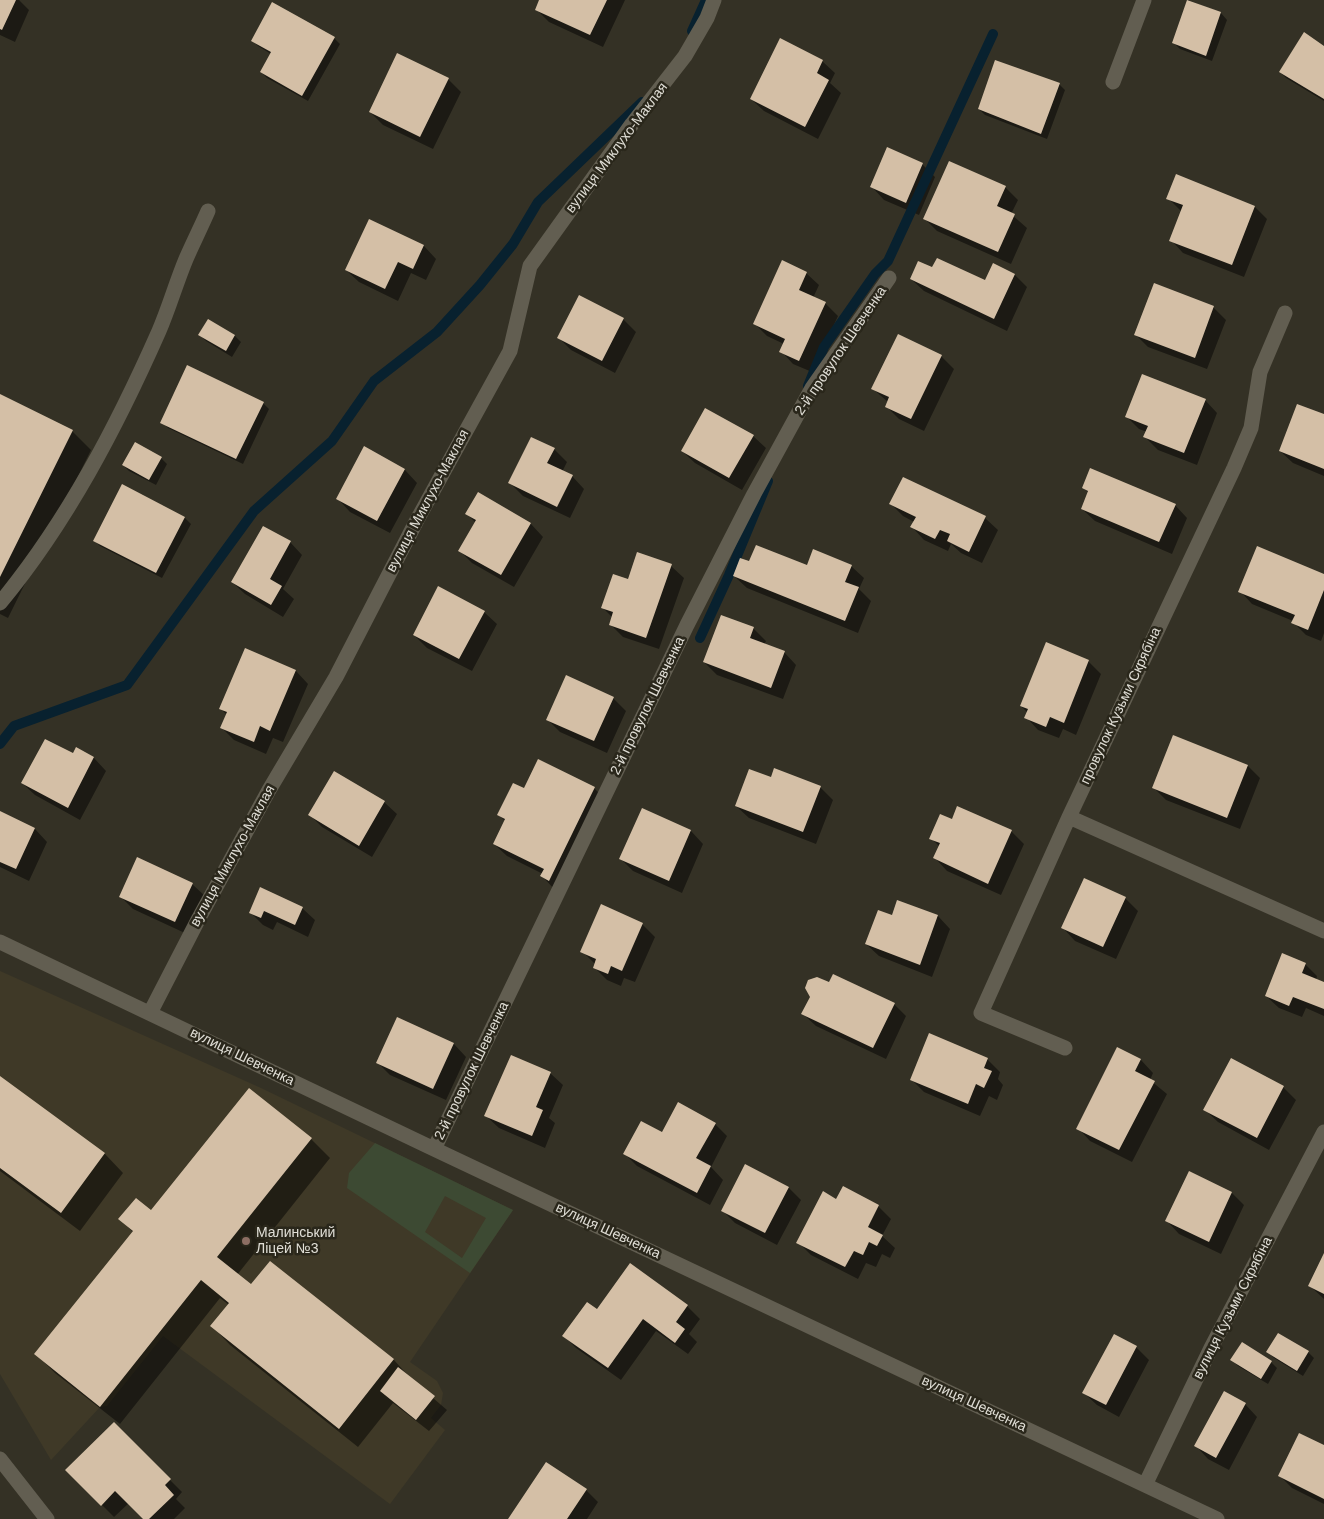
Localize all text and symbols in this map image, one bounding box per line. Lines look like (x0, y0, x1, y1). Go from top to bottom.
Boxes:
street label: вулиця Миклухо-Маклая (562, 79, 672, 217)
street label: 2-й провулок Шевченка (792, 283, 890, 419)
street label: вулиця Миклухо-Маклая (383, 427, 473, 575)
street label: провулок Кузьми Скрябіна (1077, 625, 1165, 787)
street label: 2-й провулок Шевченка (607, 634, 689, 778)
street label: вулиця Миклухо-Маклая (187, 782, 279, 930)
street label: 2-й провулок Шевченка (431, 999, 513, 1143)
street label: вулиця Шевченка (187, 1025, 297, 1089)
street label: вулиця Шевченка (553, 1199, 663, 1263)
place label: Малинський Ліцей №3 (256, 1225, 335, 1258)
street label: вулиця Кузьми Скрябіна (1190, 1234, 1276, 1382)
marker: Малинський Ліцей №3 (240, 1235, 252, 1247)
street label: вулиця Шевченка (919, 1372, 1029, 1436)

